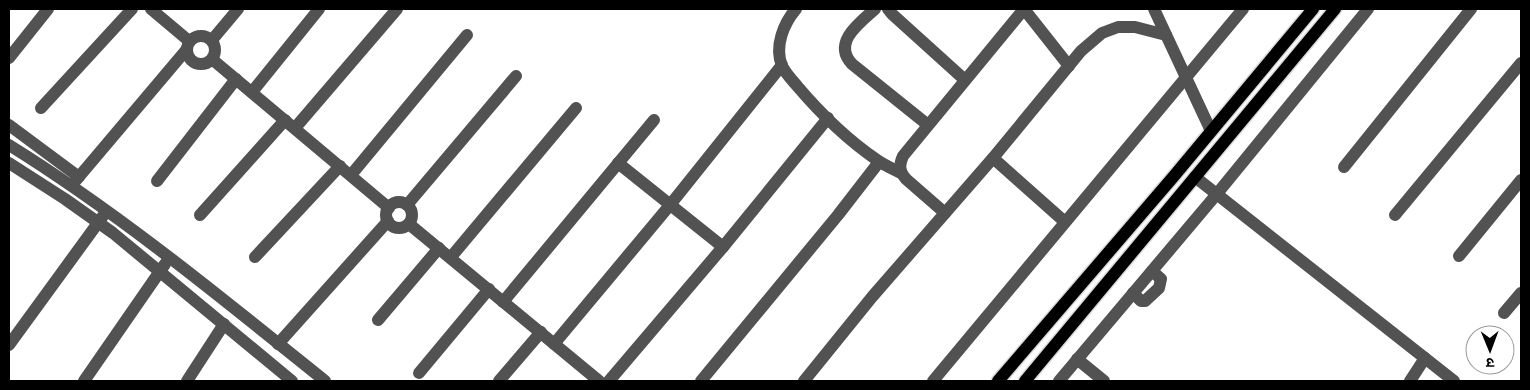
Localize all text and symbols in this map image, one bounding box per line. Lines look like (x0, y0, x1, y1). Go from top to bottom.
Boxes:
north arrow (1465, 325, 1515, 375)
text: उ (1485, 353, 1494, 370)

